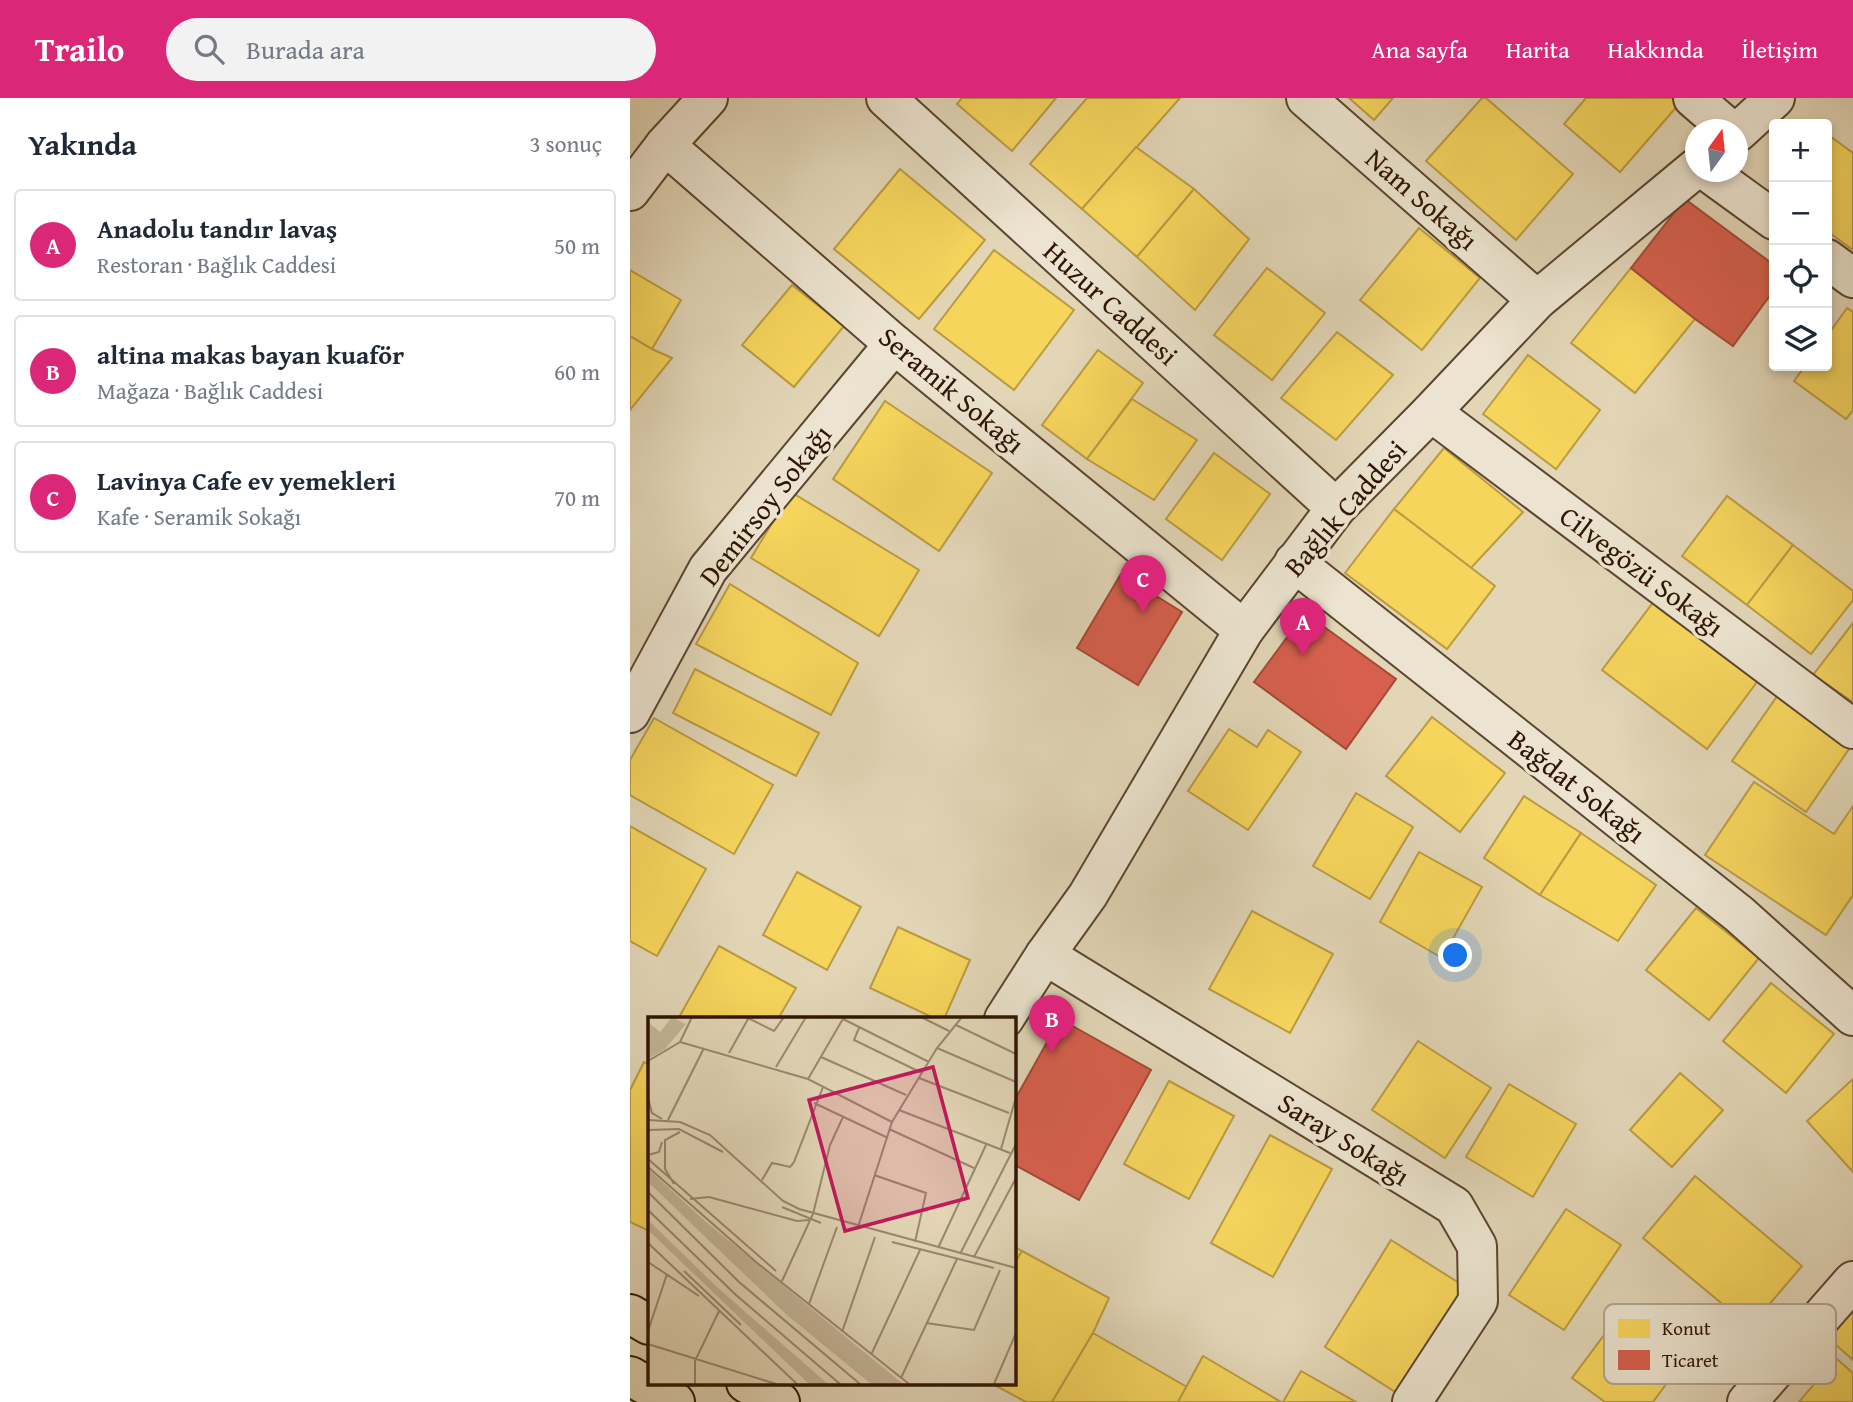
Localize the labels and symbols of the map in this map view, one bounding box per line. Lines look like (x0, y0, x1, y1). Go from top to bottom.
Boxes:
north arrow (1685, 119, 1748, 182)
street label: Nam Sokağı (1357, 138, 1488, 259)
street label: Huzur Caddesi (1035, 231, 1188, 375)
street label: Seramik Sokağı (870, 316, 1034, 463)
street label: Demirsoy Sokağı (688, 415, 841, 594)
street label: Bağlık Caddesi (1274, 430, 1416, 585)
street label: Cilvegözü Sokağı (1552, 495, 1733, 646)
pin: C (1120, 555, 1166, 613)
pin: A (1280, 598, 1326, 656)
street label: Bağdat Sokağı (1500, 719, 1655, 852)
your location (1438, 938, 1472, 972)
pin: B (1029, 995, 1075, 1053)
inset map (648, 1017, 1015, 1384)
street label: Saray Sokağı (1270, 1082, 1418, 1195)
legend (1604, 1304, 1836, 1384)
text: Konut (1662, 1314, 1711, 1342)
text: Ticaret (1662, 1346, 1719, 1374)

